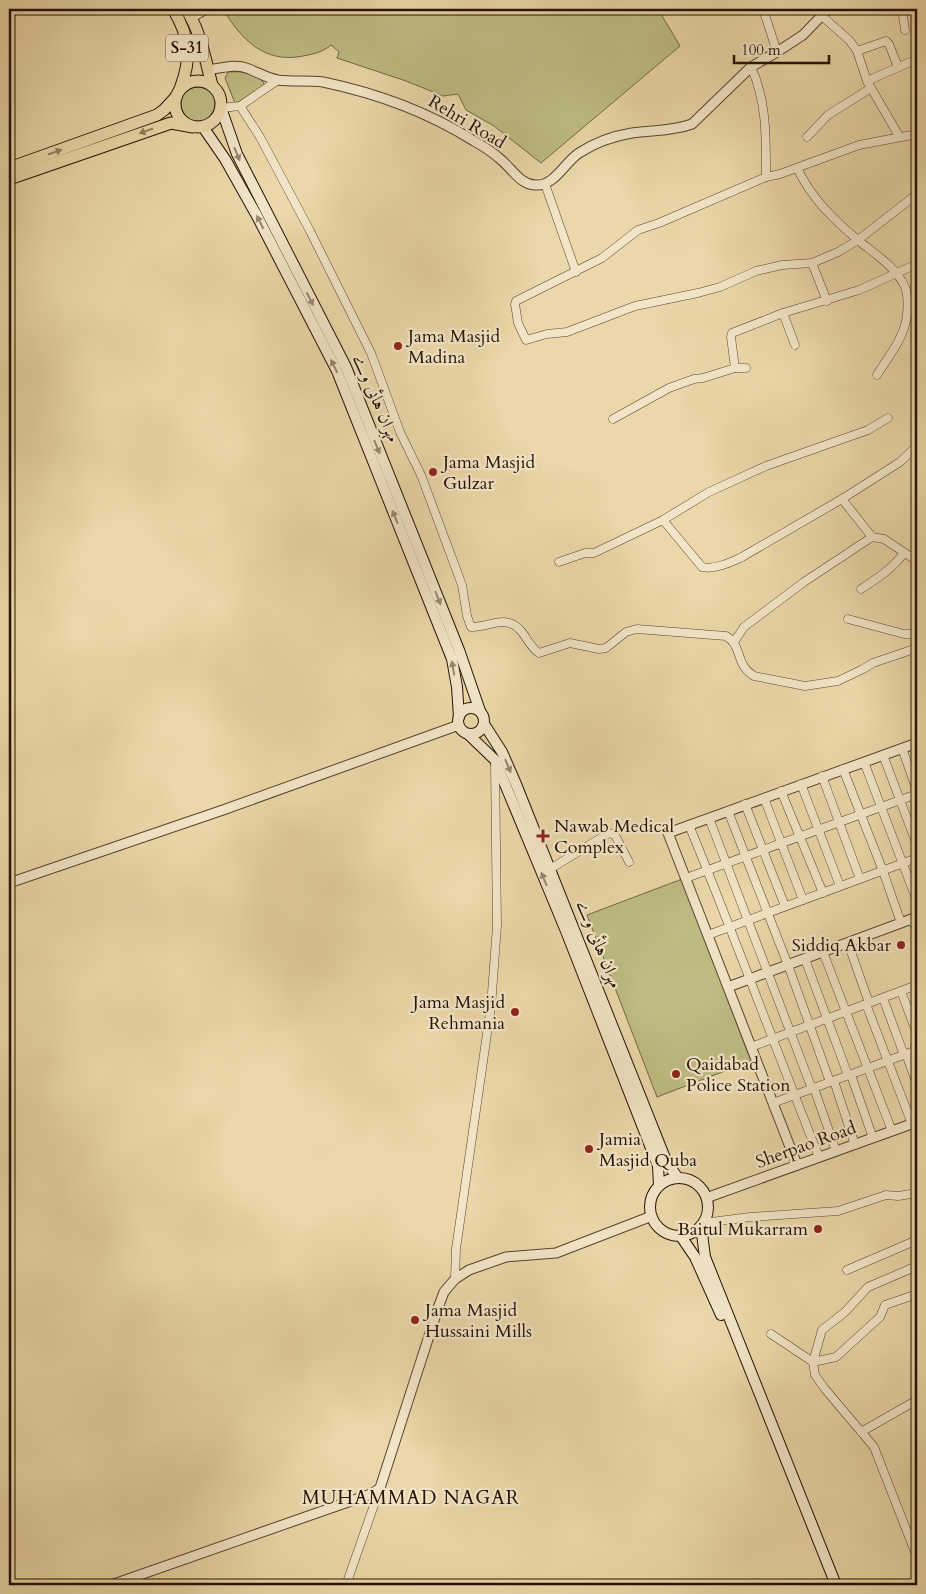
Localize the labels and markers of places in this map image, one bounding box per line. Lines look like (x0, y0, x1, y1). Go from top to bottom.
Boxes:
place label: Jama Masjid Madina (405, 324, 501, 370)
marker: Jama Masjid Madina (392, 340, 404, 352)
place label: Jama Masjid Gulzar (440, 450, 536, 496)
marker: Jama Masjid Gulzar (427, 466, 439, 478)
place label: Nawab Medical Complex (554, 814, 675, 860)
marker: Nawab Medical Complex (536, 829, 550, 843)
place label: Siddiq Akbar (792, 933, 891, 958)
marker: Siddiq Akbar (895, 939, 907, 951)
place label: Jama Masjid Rehmania (410, 990, 505, 1036)
marker: Jama Masjid Rehmania (509, 1006, 521, 1018)
place label: Qaidabad Police Station (686, 1052, 791, 1098)
marker: Qaidabad Police Station (670, 1068, 682, 1080)
place label: Jamia Masjid Quba (596, 1127, 697, 1173)
marker: Jamia Masjid Quba (583, 1143, 595, 1155)
place label: Baitul Mukarram (678, 1217, 809, 1242)
marker: Baitul Mukarram (812, 1223, 824, 1235)
place label: Jama Masjid Hussaini Mills (422, 1298, 532, 1344)
marker: Jama Masjid Hussaini Mills (409, 1314, 421, 1326)

